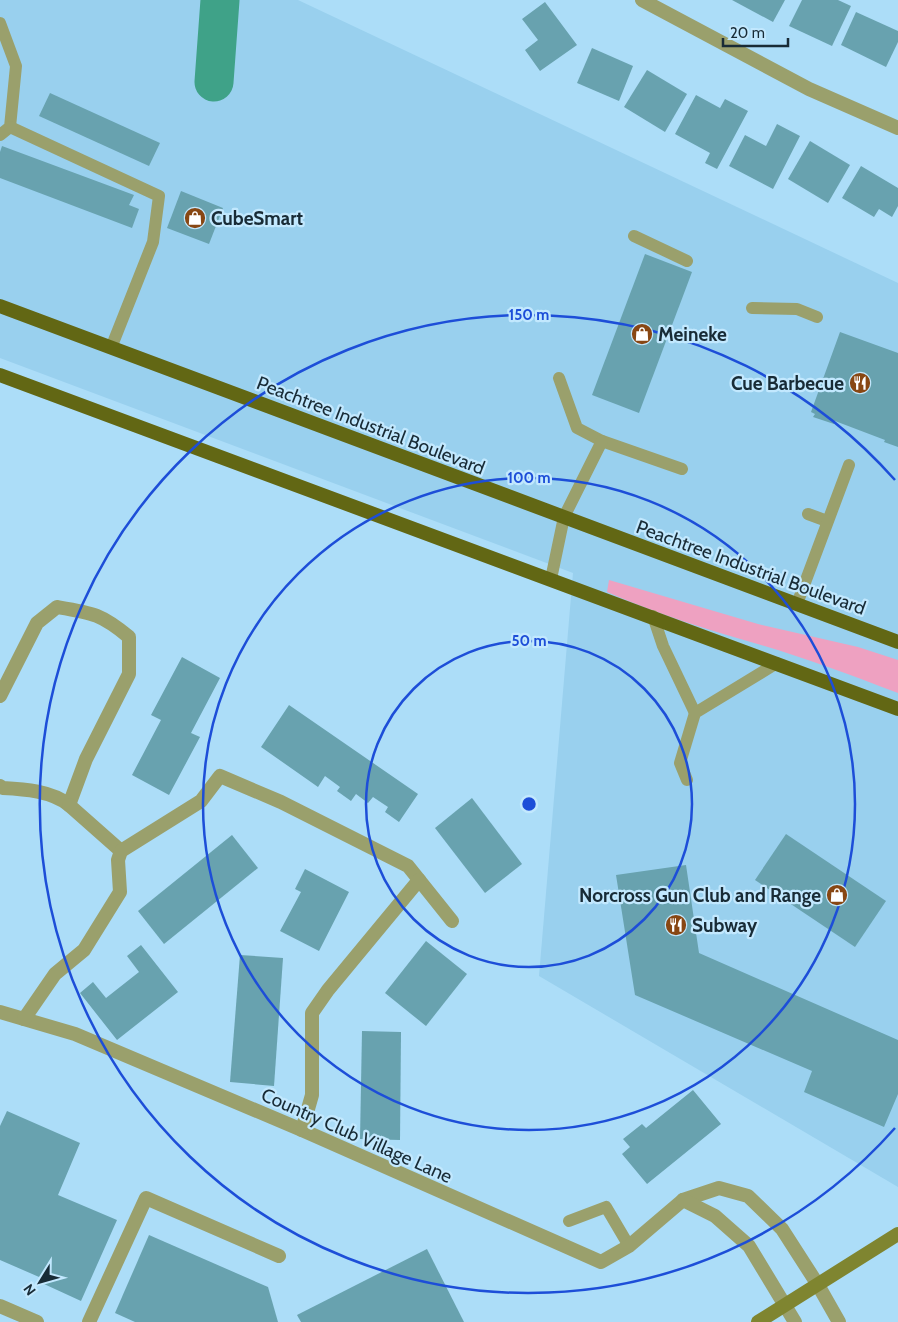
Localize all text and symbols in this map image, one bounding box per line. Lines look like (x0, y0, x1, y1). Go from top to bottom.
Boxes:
scale bar (723, 15, 788, 47)
text: 20 m (730, 24, 765, 42)
shop icon: CubeSmart (183, 206, 207, 230)
place label: CubeSmart (211, 207, 303, 230)
text: 150 m (509, 306, 549, 324)
shop icon: Meineke (630, 322, 654, 346)
place label: Meineke (658, 323, 727, 346)
street label: Peachtree Industrial Boulevard (253, 371, 488, 480)
restaurant icon: Cue Barbecue (848, 371, 872, 395)
place label: Cue Barbecue (731, 372, 844, 395)
text: 100 m (507, 469, 551, 487)
street label: Peachtree Industrial Boulevard (633, 515, 869, 620)
text: 50 m (511, 632, 547, 650)
centre of rings (520, 795, 538, 813)
shop icon: Norcross Gun Club and Range (825, 883, 849, 907)
place label: Norcross Gun Club and Range (579, 884, 821, 907)
restaurant icon: Subway (664, 913, 688, 937)
place label: Subway (692, 914, 758, 937)
street label: Country Club Village Lane (258, 1083, 456, 1188)
north arrow (15, 1257, 65, 1307)
text: N (19, 1280, 40, 1299)

